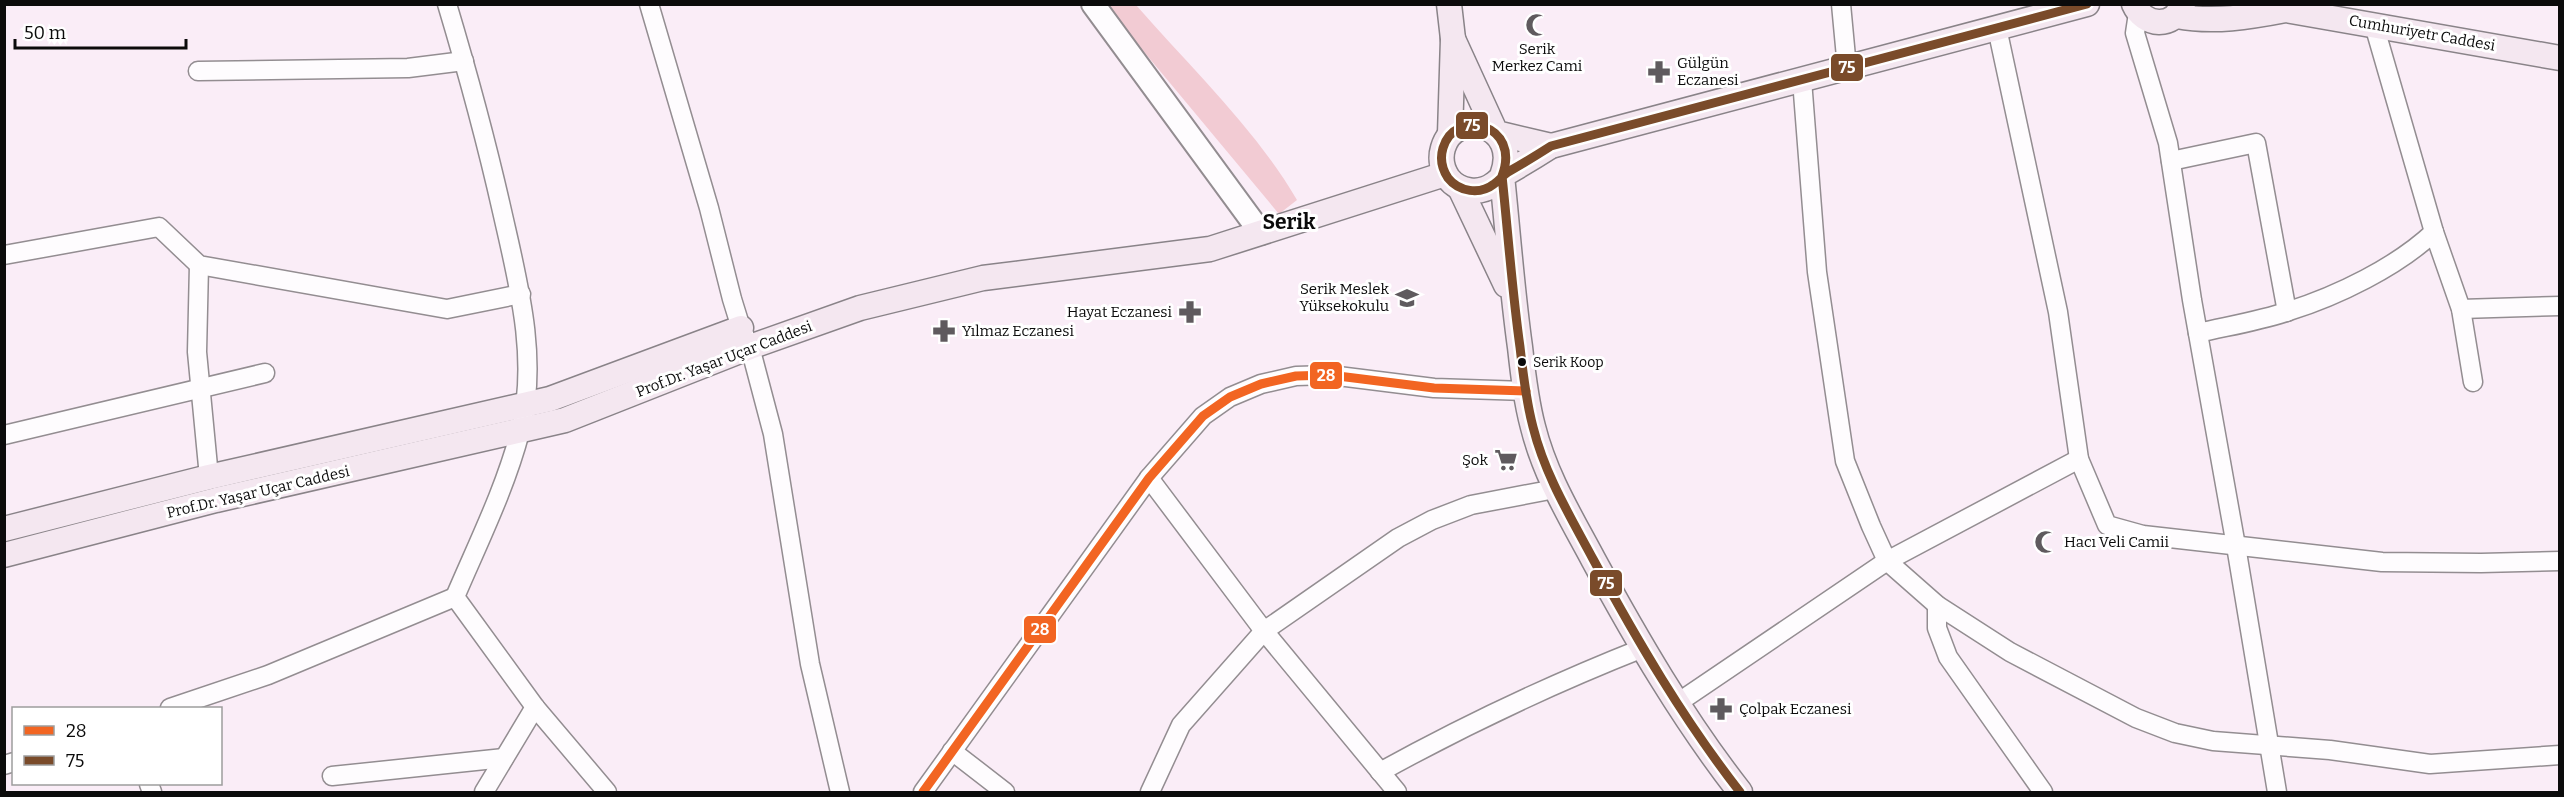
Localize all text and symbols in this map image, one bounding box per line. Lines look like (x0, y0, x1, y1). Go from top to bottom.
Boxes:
street label: Cumhuriyetr Caddesi (2347, 11, 2497, 55)
scale bar (15, 12, 186, 50)
mosque icon: Serik Merkez Cami (1524, 12, 1550, 38)
text: 50 m (24, 22, 66, 44)
place label: Serik Merkez Cami (1492, 40, 1583, 75)
line badge: 75 (1830, 53, 1864, 82)
place label: Gülgün Eczanesi (1677, 54, 1739, 89)
text: 75 (1838, 58, 1856, 77)
pharmacy icon: Gülgün Eczanesi (1646, 59, 1672, 85)
line badge: 75 (1455, 111, 1489, 140)
text: 75 (1463, 116, 1481, 135)
district label: Serik (1263, 209, 1316, 235)
place label: Serik Meslek Yüksekokulu (1300, 280, 1389, 315)
school or university icon: Serik Meslek Yüksekokulu (1394, 285, 1420, 311)
pharmacy icon: Hayat Eczanesi (1177, 299, 1203, 325)
place label: Hayat Eczanesi (1067, 303, 1173, 321)
street label: Prof.Dr. Yaşar Uçar Caddesi (633, 317, 815, 401)
pharmacy icon: Yılmaz Eczanesi (931, 318, 957, 344)
place label: Yılmaz Eczanesi (962, 322, 1074, 340)
place label: Serik Koop (1533, 354, 1604, 371)
marker: Serik Koop (1516, 356, 1528, 368)
line badge: 28 (1309, 361, 1343, 390)
text: 28 (1317, 366, 1335, 385)
supermarket icon: Şok (1493, 447, 1519, 473)
place label: Şok (1462, 451, 1488, 469)
street label: Prof.Dr. Yaşar Uçar Caddesi (165, 462, 352, 522)
mosque icon: Hacı Veli Camii (2033, 529, 2059, 555)
place label: Hacı Veli Camii (2064, 533, 2170, 551)
line badge: 75 (1589, 569, 1623, 597)
text: 75 (1597, 574, 1615, 593)
line badge: 28 (1023, 615, 1057, 644)
text: 28 (1031, 620, 1049, 639)
pharmacy icon: Çolpak Eczanesi (1708, 696, 1734, 722)
place label: Çolpak Eczanesi (1739, 700, 1852, 718)
legend (12, 707, 222, 785)
text: 28 (66, 720, 87, 742)
text: 75 (66, 750, 84, 772)

